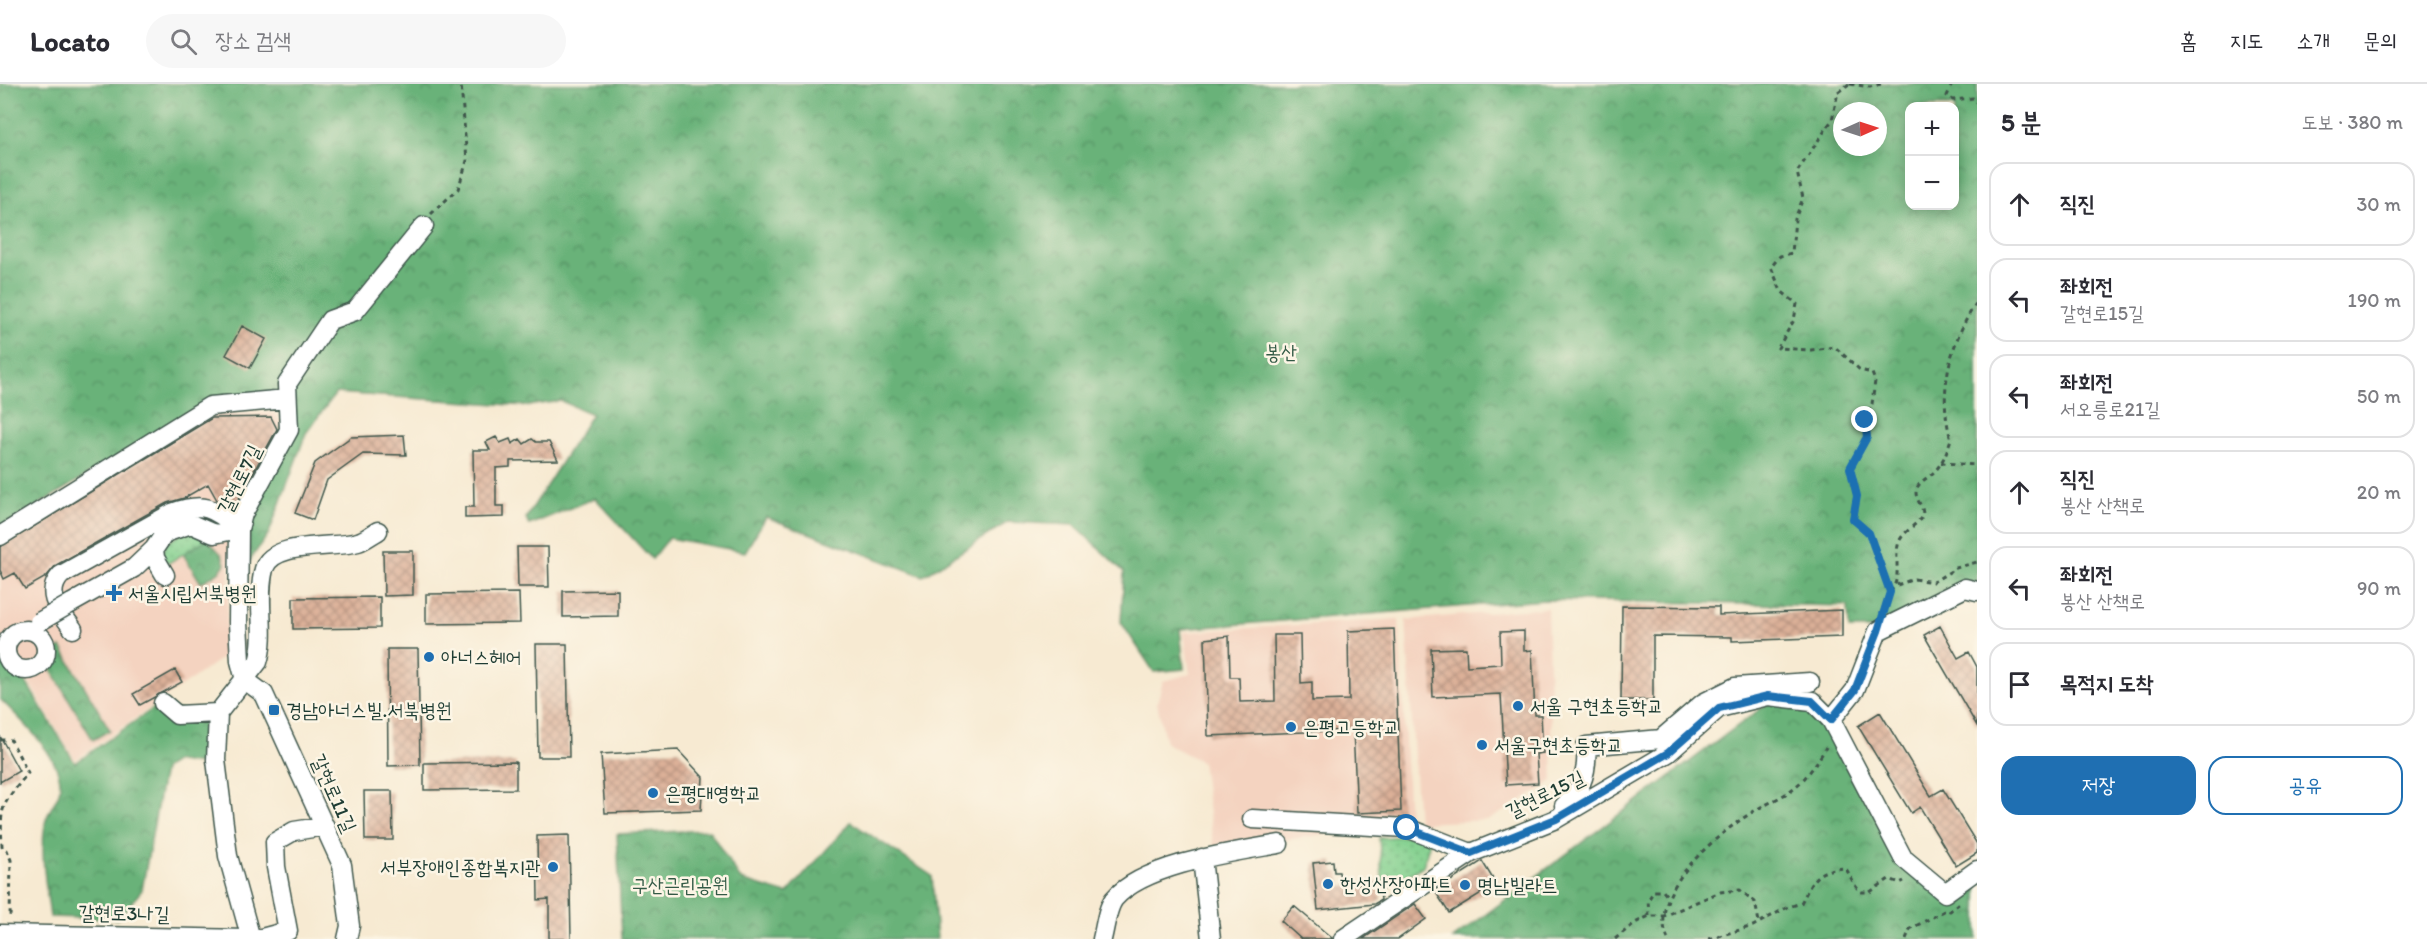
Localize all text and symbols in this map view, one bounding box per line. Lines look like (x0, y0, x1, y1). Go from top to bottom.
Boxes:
search box (146, 14, 566, 68)
text: Locato (30, 24, 110, 58)
icon: search (167, 25, 200, 58)
text: 장소 검색 (215, 27, 291, 54)
text: 홈 (2180, 28, 2197, 53)
text: 지도 (2230, 28, 2263, 53)
text: 소개 (2296, 28, 2330, 53)
text: 문의 (2363, 28, 2397, 53)
north arrow (1833, 102, 1887, 156)
map controls (1905, 102, 1959, 210)
button: + (1905, 102, 1959, 156)
text: 5 분 (2001, 106, 2041, 138)
text: 도보 · 380 m (2302, 110, 2403, 134)
button: − (1905, 156, 1959, 210)
icon: ahead (2003, 188, 2036, 221)
text: 직진 (2060, 190, 2095, 217)
text: 30 m (2356, 192, 2401, 216)
text: 좌회전 (2060, 273, 2113, 300)
icon: left (2003, 284, 2036, 317)
text: 190 m (2348, 288, 2401, 312)
text: 갈현로15길 (2060, 301, 2144, 325)
park label: 봉산 (1265, 340, 1297, 364)
text: 좌회전 (2060, 369, 2113, 396)
icon: left (2003, 380, 2036, 413)
text: 50 m (2357, 384, 2401, 408)
text: 서오릉로21길 (2060, 397, 2160, 421)
route end (1851, 406, 1877, 432)
street label: 갈현로7길 (212, 440, 266, 518)
text: 직진 (2060, 465, 2095, 492)
icon: ahead (2003, 476, 2036, 509)
text: 20 m (2357, 480, 2401, 504)
text: 봉산 산책로 (2060, 493, 2145, 517)
text: 좌회전 (2060, 561, 2113, 588)
icon: left (2003, 572, 2036, 605)
text: 90 m (2357, 576, 2401, 600)
place label: 서울시립서북병원 (128, 581, 257, 605)
marker: 서울시립서북병원 (105, 584, 123, 602)
text: 봉산 산책로 (2060, 589, 2145, 613)
place label: 아너스헤어 (441, 645, 521, 669)
marker: 아너스헤어 (422, 650, 436, 664)
icon: arrive (2003, 668, 2036, 701)
text: 목적지 도착 (2060, 670, 2153, 697)
place label: 서울 구현초등학교 (1530, 694, 1663, 718)
place label: 경남아너스빌.서북병원 (286, 698, 452, 722)
marker: 서울 구현초등학교 (1511, 699, 1525, 713)
marker: 경남아너스빌.서북병원 (267, 703, 281, 717)
place label: 은평고등학교 (1303, 715, 1400, 739)
marker: 은평고등학교 (1284, 720, 1298, 734)
place label: 서울구현초등학교 (1494, 733, 1623, 757)
marker: 서울구현초등학교 (1475, 738, 1489, 752)
street label: 갈현로11길 (306, 750, 362, 836)
button: 저장 (2001, 756, 2196, 815)
button: 공유 (2208, 756, 2403, 815)
street label: 갈현로15길 (1502, 765, 1588, 823)
place label: 은평대영학교 (665, 781, 762, 805)
marker: 은평대영학교 (646, 786, 660, 800)
route start (1393, 814, 1419, 840)
place label: 서부장애인종합복지관 (380, 855, 541, 879)
marker: 서부장애인종합복지관 (546, 860, 560, 874)
place label: 한성산장아파트 (1340, 872, 1453, 896)
park label: 구산근린공원 (632, 873, 728, 897)
place label: 명남빌라트 (1477, 873, 1557, 897)
marker: 한성산장아파트 (1321, 877, 1335, 891)
marker: 명남빌라트 (1458, 878, 1472, 892)
street label: 갈현로3나길 (78, 900, 170, 926)

